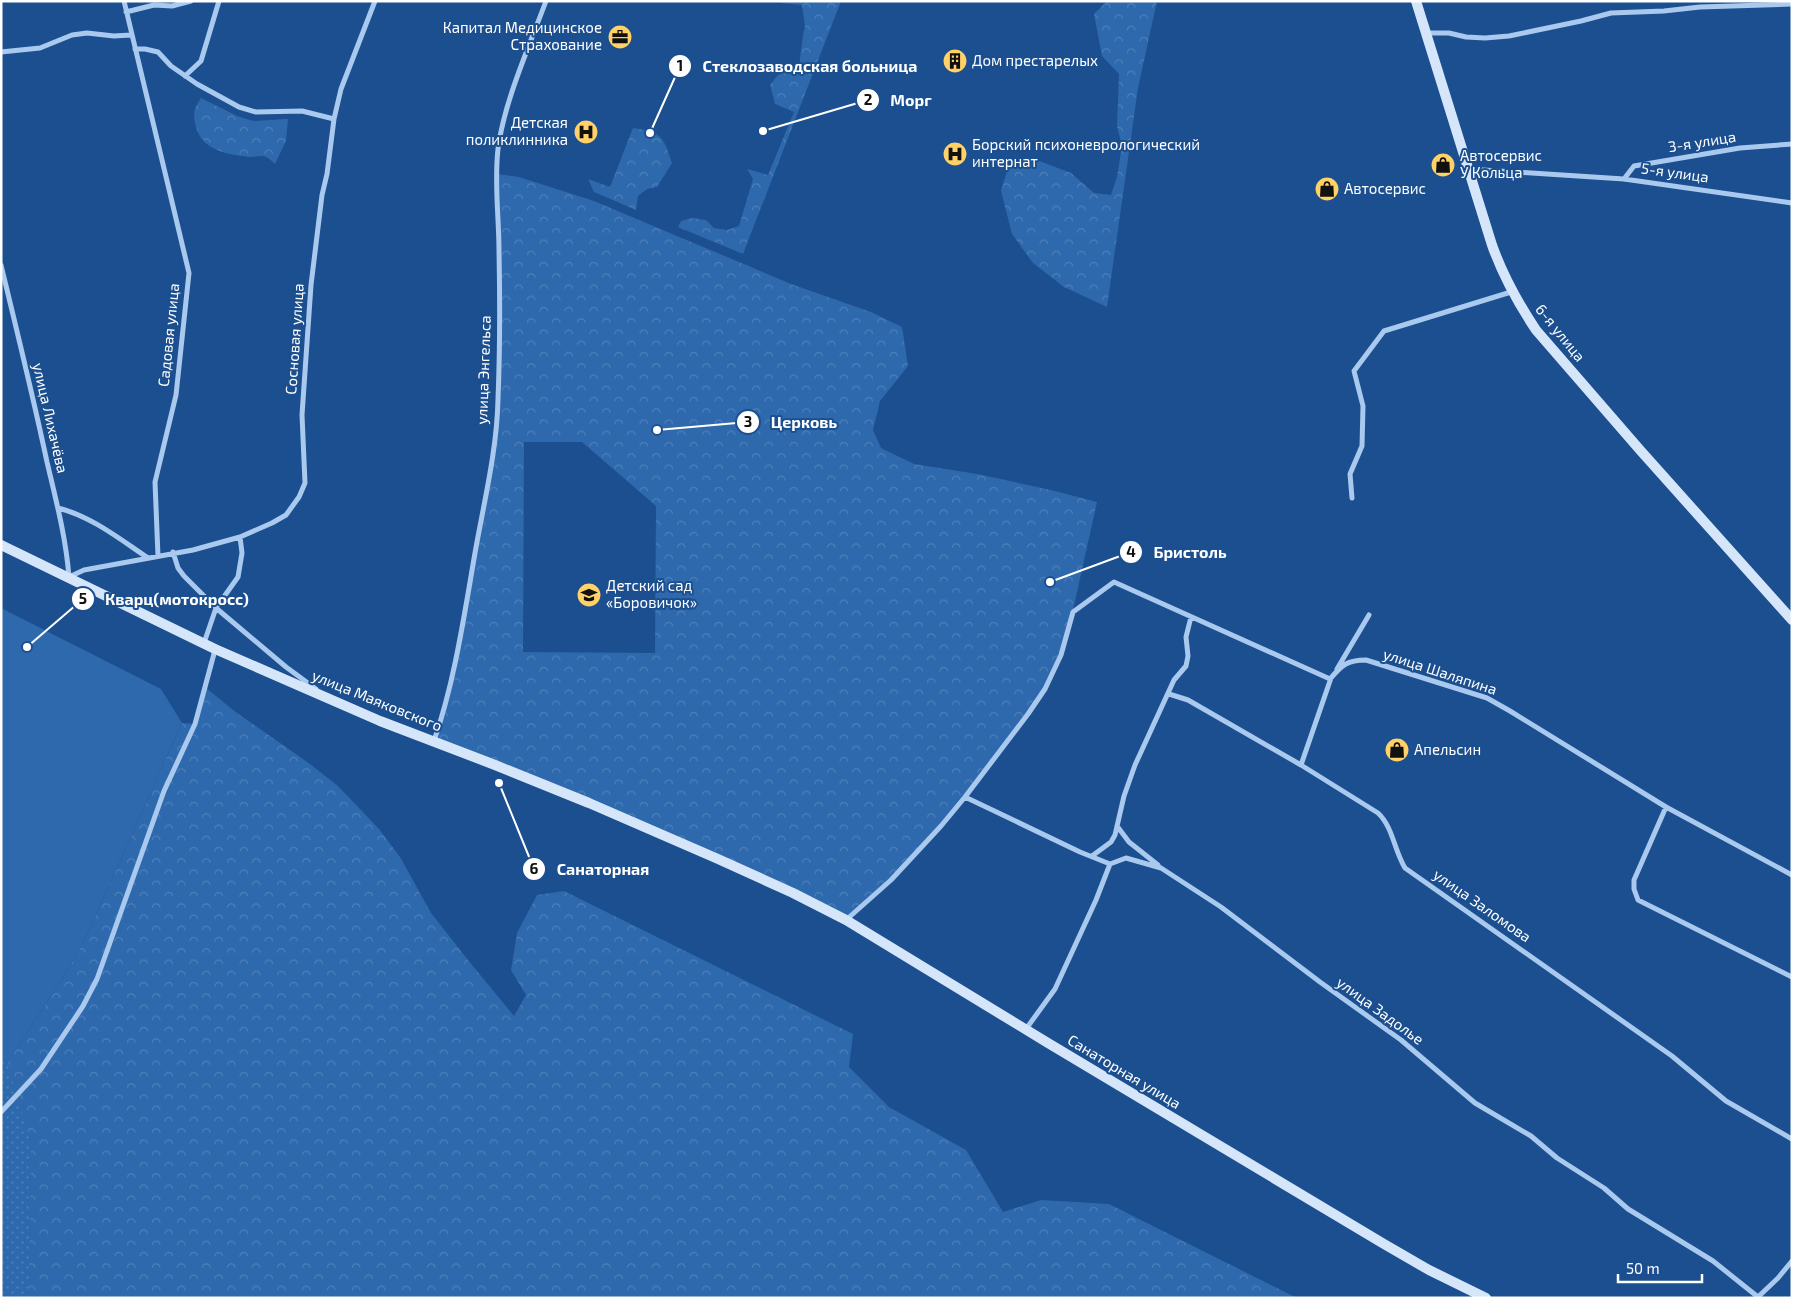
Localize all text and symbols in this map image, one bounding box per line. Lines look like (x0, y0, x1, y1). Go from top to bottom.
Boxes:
place label: Капитал Медицинское Страхование (443, 18, 602, 53)
office icon: Капитал Медицинское Страхование (607, 24, 633, 50)
building icon: Дом престарелых (942, 48, 968, 74)
callout: Стеклозаводская больница (667, 51, 927, 82)
place label: Дом престарелых (972, 51, 1098, 69)
text: 1 (677, 56, 683, 74)
text: Стеклозаводская больница (703, 56, 917, 75)
callout: Морг (855, 85, 941, 116)
text: 2 (864, 90, 873, 108)
text: Морг (890, 90, 932, 109)
place label: Детская поликлинника (466, 113, 568, 148)
hospital icon: Детская поликлинника (573, 119, 599, 145)
street label: 3-я улица (1667, 127, 1737, 156)
place label: Борский психоневрологический интернат (972, 135, 1200, 170)
hospital icon: Борский психоневрологический интернат (942, 141, 968, 167)
place label: Автосервис У Кольца (1460, 146, 1542, 181)
shop icon: Автосервис У Кольца (1430, 152, 1456, 178)
street label: 5-я улица (1640, 158, 1710, 187)
shop icon: Автосервис (1314, 176, 1340, 202)
place label: Автосервис (1344, 179, 1426, 197)
street label: Садовая улица (154, 282, 183, 388)
street label: Сосновая улица (281, 283, 308, 395)
street label: 6-я улица (1531, 300, 1589, 365)
street label: улица Энгельса (472, 315, 495, 425)
street label: улица Лихачёва (29, 361, 72, 475)
callout: Церковь (736, 407, 847, 438)
text: 3 (744, 412, 752, 430)
text: Церковь (771, 412, 838, 431)
callout: Бристоль (1118, 536, 1236, 567)
text: 4 (1126, 542, 1136, 560)
text: Бристоль (1153, 542, 1227, 561)
place label: Детский сад «Боровичок» (606, 576, 697, 611)
school or university icon: Детский сад «Боровичок» (576, 582, 602, 608)
callout: Кварц(мотокросс) (70, 584, 259, 615)
text: 5 (79, 589, 87, 607)
text: Кварц(мотокросс) (105, 589, 249, 608)
street label: улица Шаляпина (1381, 644, 1499, 699)
street label: улица Маяковского (309, 666, 445, 735)
shop icon: Апельсин (1384, 737, 1410, 763)
place label: Апельсин (1414, 740, 1481, 758)
callout: Санаторная (521, 854, 659, 885)
text: 6 (530, 859, 539, 877)
text: Санаторная (557, 859, 649, 878)
street label: улица Заломова (1430, 865, 1535, 946)
street label: улица Задолье (1333, 973, 1428, 1049)
street label: Санаторная улица (1064, 1030, 1184, 1113)
scale bar (1618, 1252, 1702, 1284)
text: 50 m (1626, 1259, 1660, 1277)

